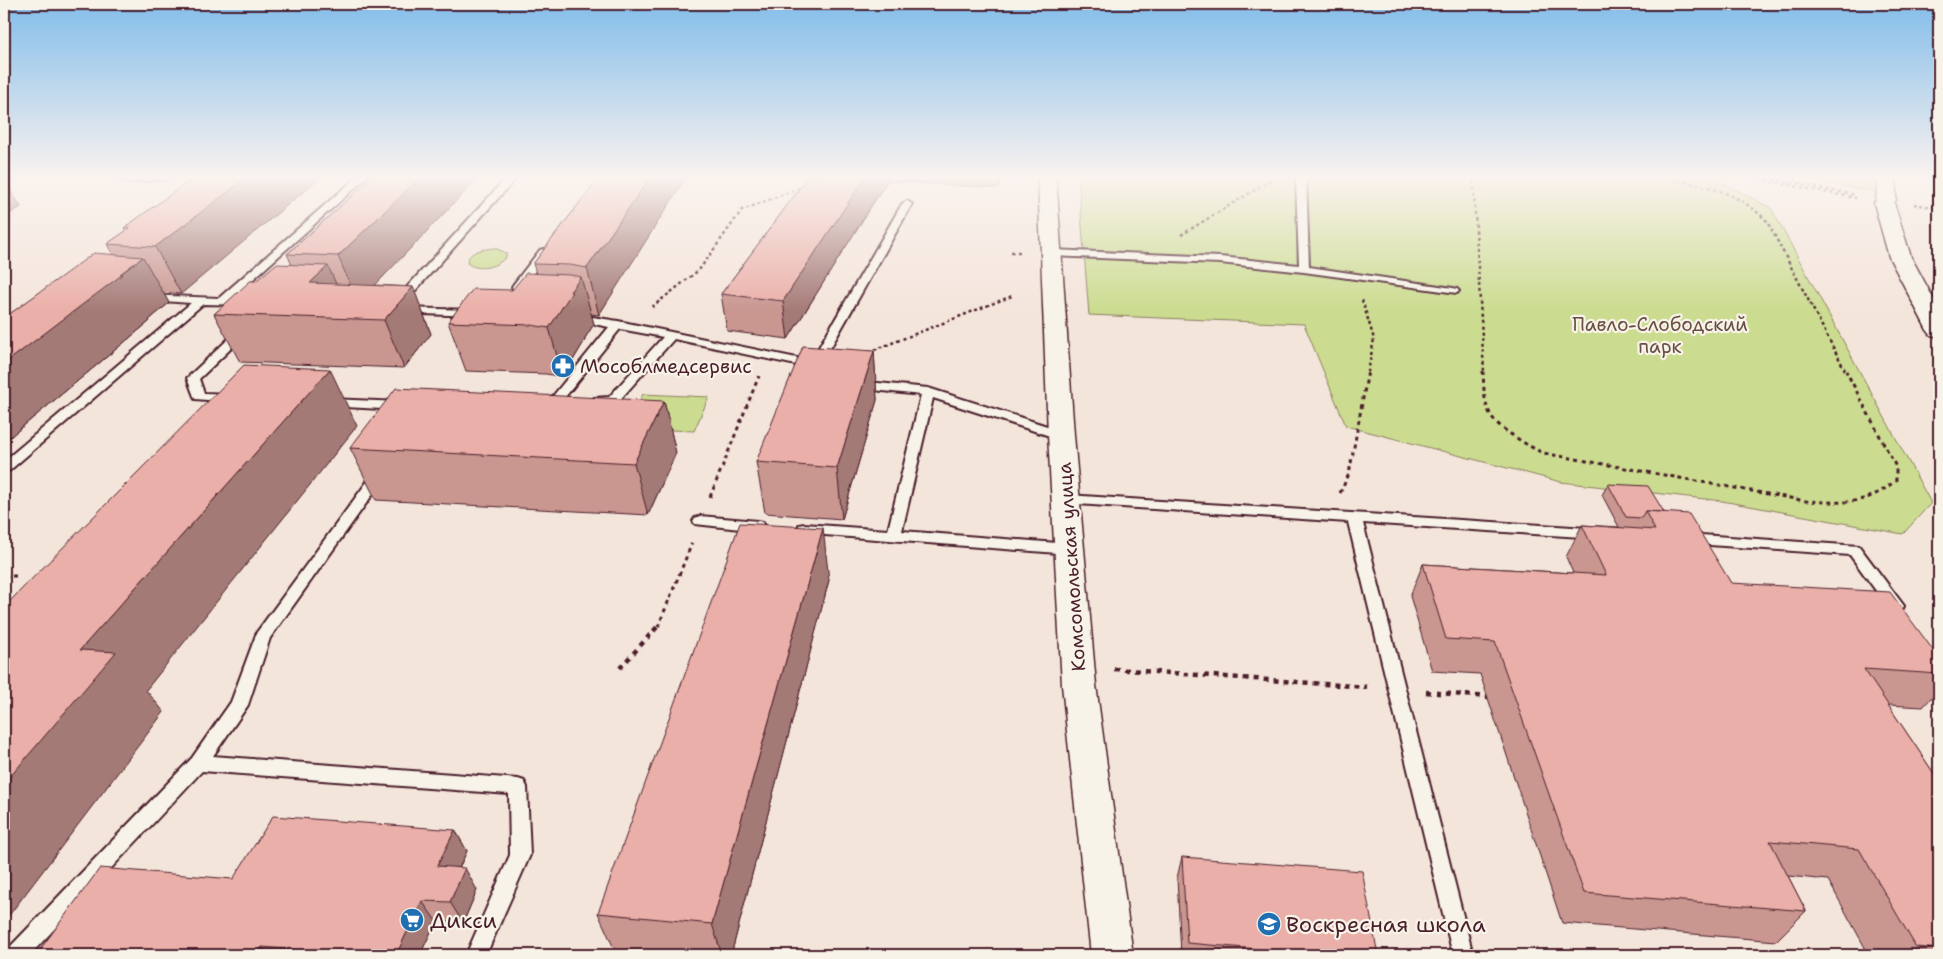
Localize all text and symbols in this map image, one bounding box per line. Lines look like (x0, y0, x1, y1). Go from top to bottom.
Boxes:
park label: Павло-Слободский парк (1572, 312, 1748, 359)
pharmacy icon: Мособлмедсервис (550, 353, 576, 379)
place label: Мособлмедсервис (580, 354, 752, 379)
street label: Комсомольская улица (1052, 461, 1091, 672)
place label: Дикси (430, 906, 497, 935)
supermarket icon: Дикси (399, 907, 425, 933)
place label: Воскресная школа (1286, 910, 1486, 939)
school or university icon: Воскресная школа (1256, 911, 1282, 937)

